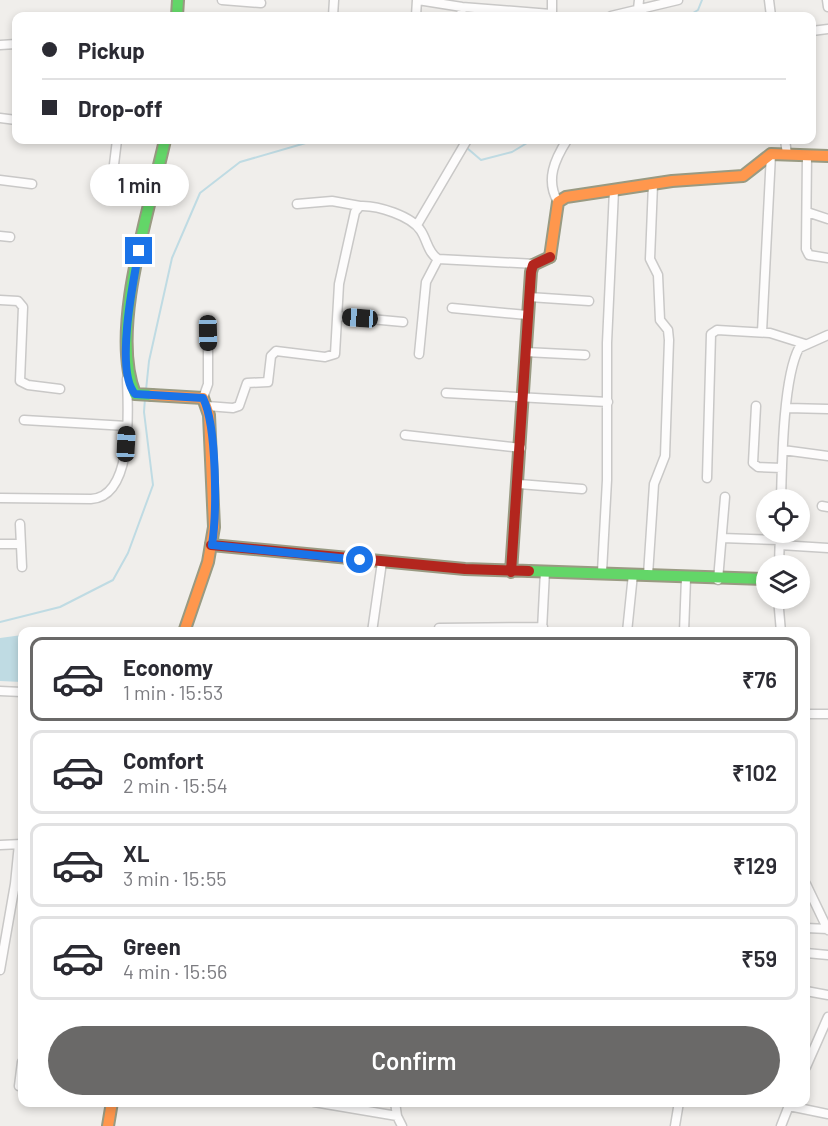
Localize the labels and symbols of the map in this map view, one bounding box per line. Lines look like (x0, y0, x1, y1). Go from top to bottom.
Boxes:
callout: 1 min (90, 164, 188, 206)
route end (125, 237, 152, 264)
car (341, 308, 379, 328)
car (199, 315, 217, 351)
car (116, 426, 136, 462)
route start (346, 546, 373, 573)

